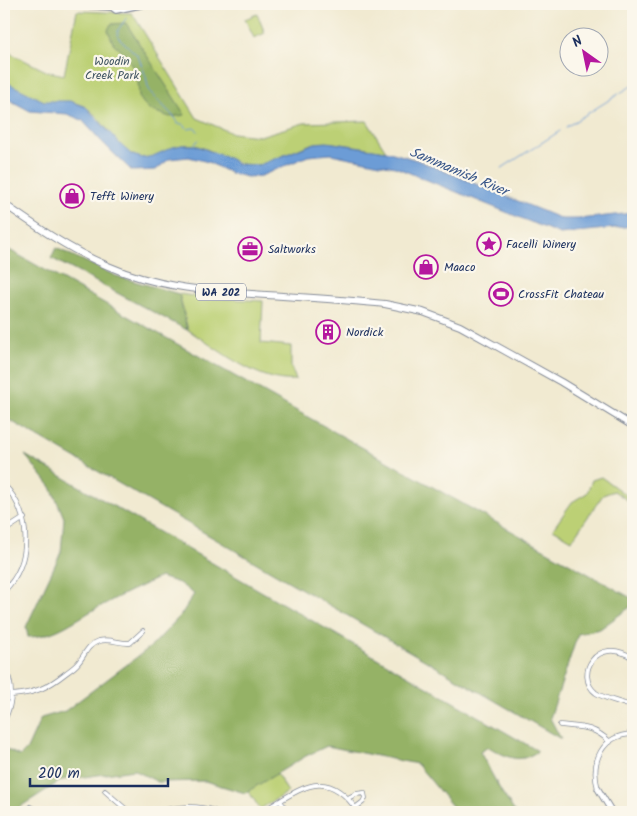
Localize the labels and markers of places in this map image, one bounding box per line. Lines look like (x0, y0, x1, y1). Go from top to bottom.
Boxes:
shop icon: Tefft Winery (59, 183, 85, 209)
place label: Tefft Winery (90, 187, 154, 206)
place icon: Facelli Winery (476, 231, 502, 257)
place label: Facelli Winery (506, 235, 576, 254)
office icon: Saltworks (237, 236, 263, 262)
place label: Saltworks (268, 240, 316, 259)
shop icon: Maaco (413, 254, 439, 280)
place label: Maaco (444, 258, 476, 277)
sports icon: CrossFit Chateau (488, 281, 514, 307)
place label: CrossFit Chateau (518, 285, 604, 304)
building icon: Nordick (315, 319, 341, 345)
place label: Nordick (346, 323, 384, 342)

